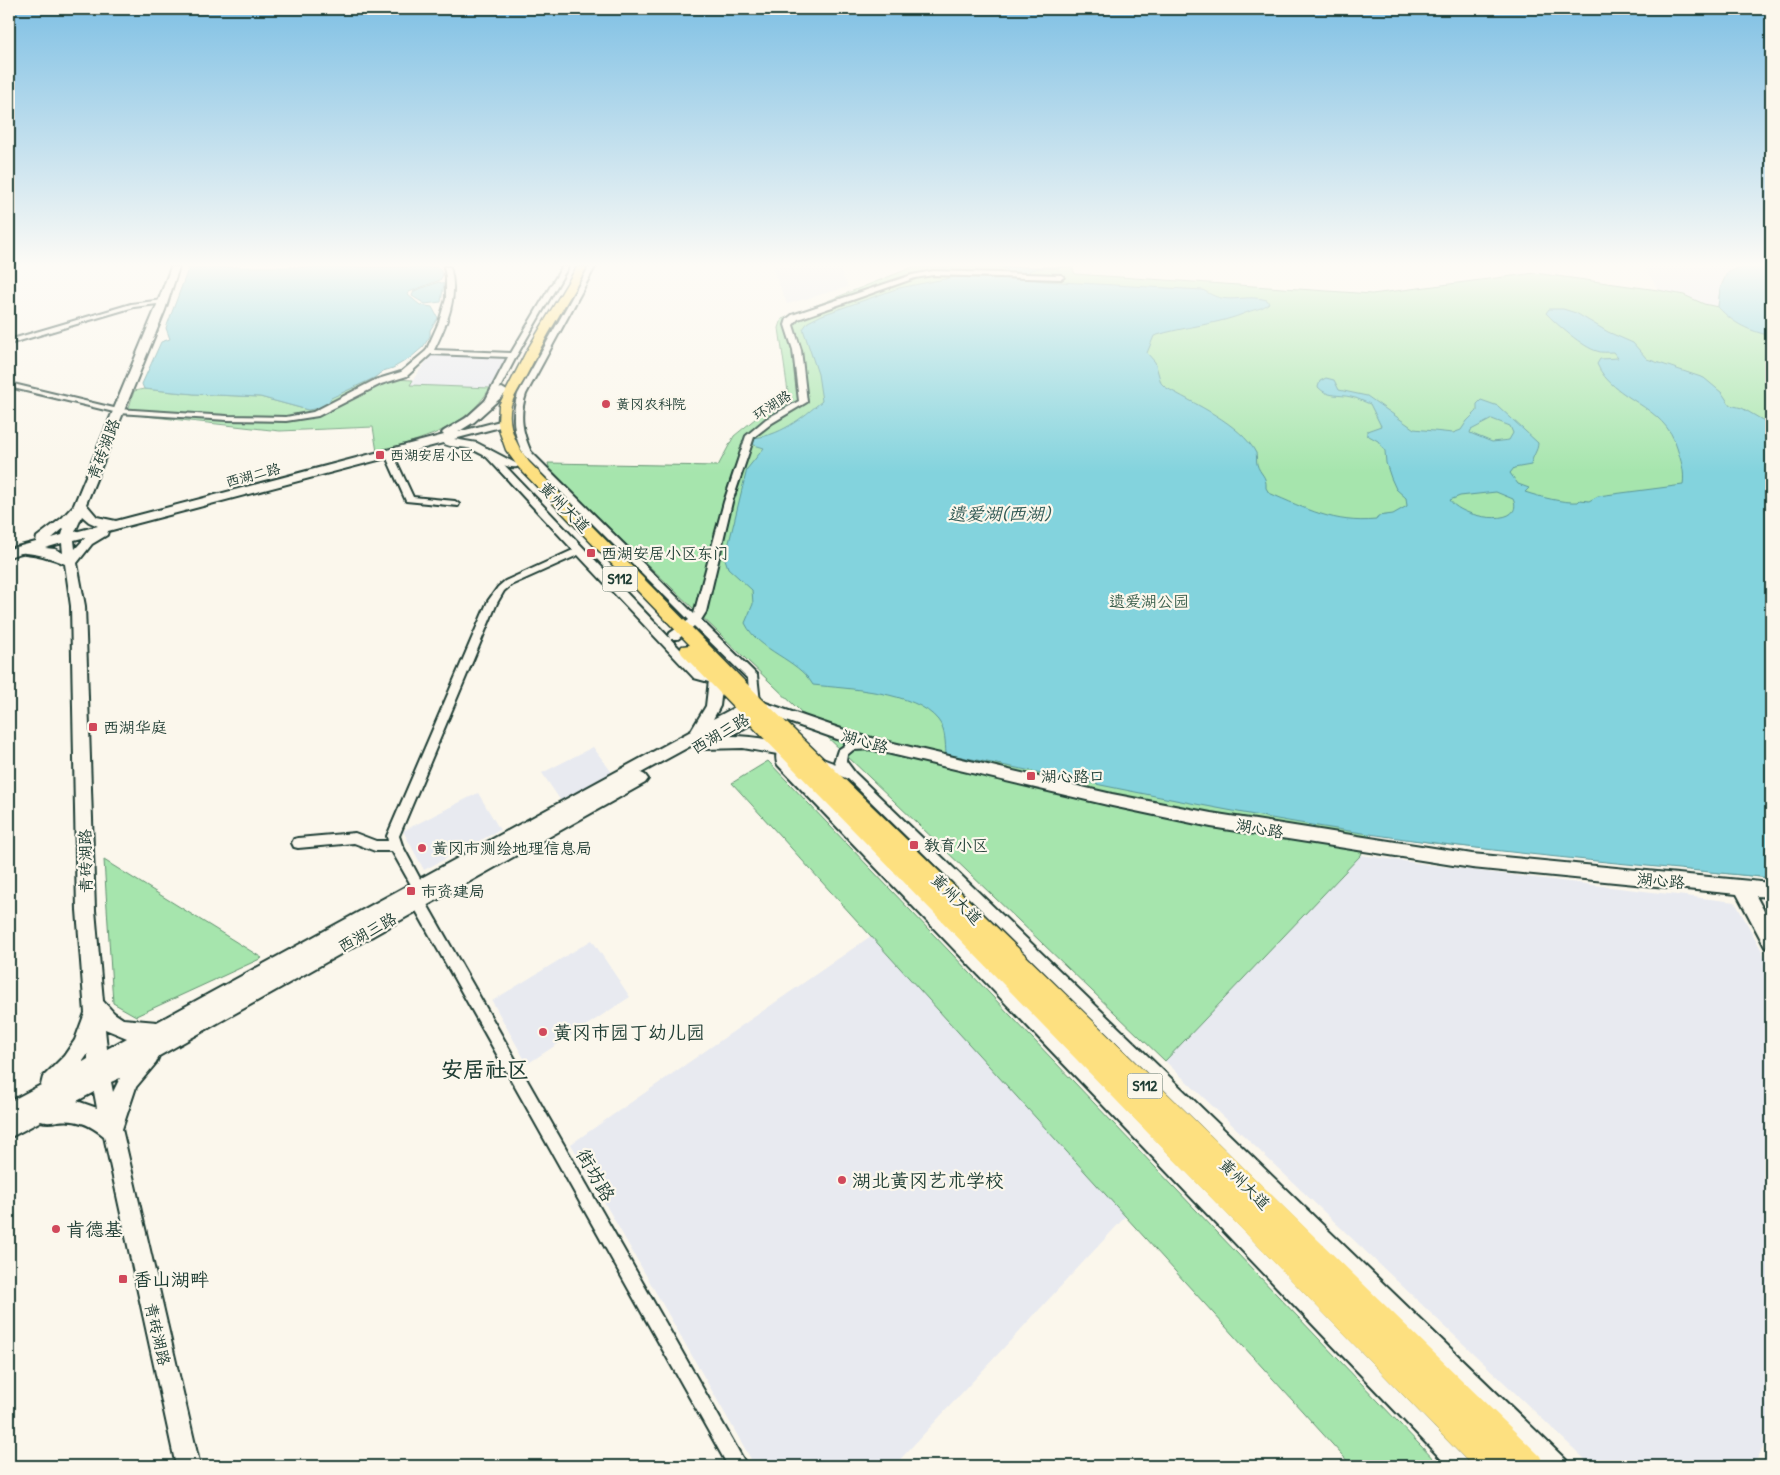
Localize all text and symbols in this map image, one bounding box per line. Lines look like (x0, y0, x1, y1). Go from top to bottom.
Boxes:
street label: 环湖路 (749, 385, 795, 424)
place label: 黄冈农科院 (616, 394, 686, 413)
marker: 黄冈农科院 (600, 398, 612, 410)
street label: 青砖湖路 (81, 415, 125, 483)
place label: 西湖安居小区 (390, 445, 474, 464)
marker: 西湖安居小区 (374, 449, 386, 461)
street label: 西湖二路 (223, 458, 282, 491)
street label: 黄州大道 (535, 477, 595, 537)
water label: 遗爱湖(西湖) (948, 501, 1052, 526)
place label: 西湖安居小区东门 (601, 542, 729, 564)
marker: 西湖安居小区东门 (585, 547, 597, 559)
road number: S112 (602, 566, 638, 592)
park label: 遗爱湖公园 (1109, 590, 1189, 612)
street label: 西湖三路 (687, 707, 753, 759)
place label: 西湖华庭 (103, 716, 167, 738)
marker: 西湖华庭 (87, 721, 99, 733)
street label: 湖心路 (839, 724, 891, 758)
place label: 湖心路口 (1041, 765, 1105, 787)
marker: 湖心路口 (1025, 770, 1037, 782)
street label: 湖心路 (1234, 813, 1286, 843)
street label: 青砖湖路 (73, 829, 97, 893)
place label: 教育小区 (924, 834, 988, 856)
place label: 黄冈市测绘地理信息局 (432, 837, 592, 859)
marker: 教育小区 (908, 839, 920, 851)
marker: 黄冈市测绘地理信息局 (416, 842, 428, 854)
street label: 湖心路 (1636, 867, 1686, 893)
street label: 黄州大道 (927, 869, 987, 929)
place label: 市资建局 (421, 880, 485, 902)
marker: 市资建局 (405, 885, 417, 897)
street label: 西湖三路 (334, 907, 400, 957)
place label: 黄冈市园丁幼儿园 (553, 1019, 705, 1045)
marker: 黄冈市园丁幼儿园 (537, 1026, 549, 1038)
district label: 安居社区 (441, 1054, 529, 1084)
road number: S112 (1128, 1074, 1162, 1098)
street label: 街坊路 (570, 1144, 622, 1206)
street label: 黄州大道 (1215, 1154, 1275, 1214)
place label: 湖北黄冈艺术学校 (852, 1167, 1004, 1193)
marker: 湖北黄冈艺术学校 (836, 1174, 848, 1186)
place label: 肯德基 (66, 1216, 123, 1242)
marker: 肯德基 (50, 1223, 62, 1235)
place label: 香山湖畔 (133, 1266, 209, 1292)
marker: 香山湖畔 (117, 1273, 129, 1285)
street label: 青砖湖路 (140, 1300, 176, 1368)

